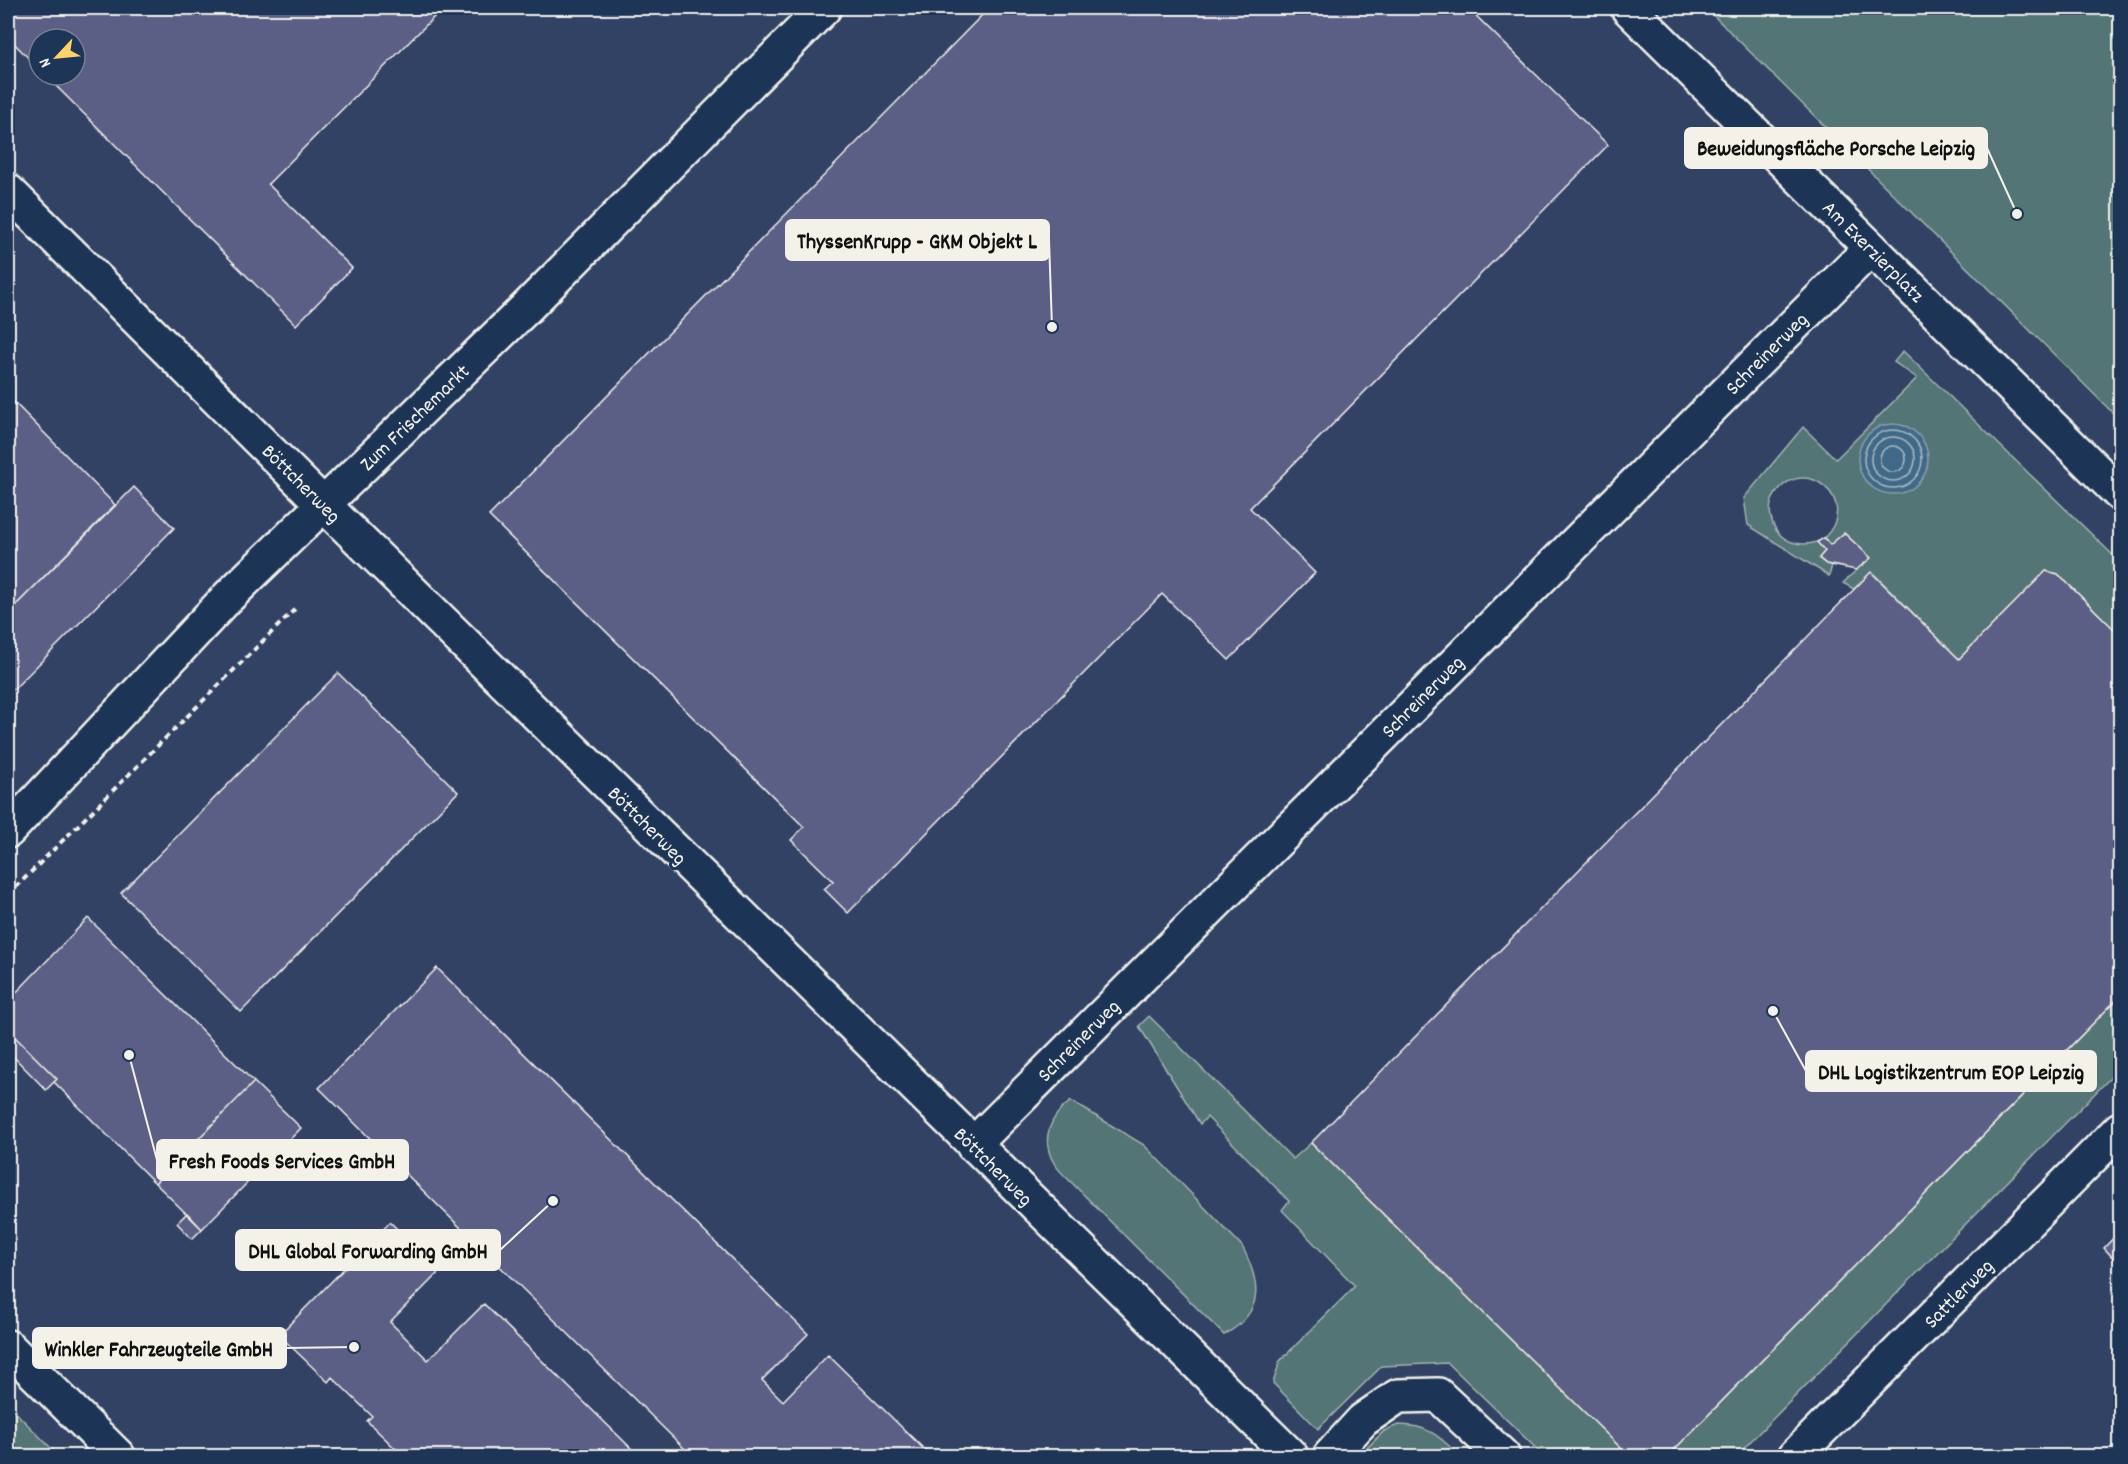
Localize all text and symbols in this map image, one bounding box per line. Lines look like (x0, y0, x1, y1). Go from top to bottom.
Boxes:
north arrow (27, 27, 87, 87)
text: N (34, 54, 58, 71)
callout: Beweidungsfläche Porsche Leipzig (1685, 128, 1987, 168)
text: Beweidungsfläche Porsche Leipzig (1697, 135, 1975, 166)
street label: Am Exerzierplatz (1814, 195, 1930, 311)
callout: ThyssenKrupp - GKM Objekt L (786, 220, 1049, 260)
text: ThyssenKrupp - GKM Objekt L (797, 228, 1038, 259)
street label: Schreinerweg (1720, 307, 1817, 404)
street label: Zum Frischemarkt (354, 358, 478, 480)
street label: Böttcherweg (253, 439, 346, 532)
street label: Schreinerweg (1376, 650, 1473, 747)
street label: Böttcherweg (599, 781, 692, 874)
street label: Schreinerweg (1032, 994, 1129, 1091)
callout: DHL Logistikzentrum EOP Leipzig (1806, 1051, 2096, 1091)
text: DHL Logistikzentrum EOP Leipzig (1818, 1059, 2084, 1090)
street label: Böttcherweg (945, 1122, 1038, 1215)
callout: Fresh Foods Services GmbH (157, 1140, 408, 1180)
text: Fresh Foods Services GmbH (169, 1148, 395, 1179)
callout: DHL Global Forwarding GmbH (236, 1230, 500, 1270)
text: DHL Global Forwarding GmbH (248, 1238, 488, 1269)
street label: Sattlerweg (1918, 1253, 2002, 1337)
callout: Winkler Fahrzeugteile GmbH (33, 1328, 286, 1368)
text: Winkler Fahrzeugteile GmbH (45, 1336, 273, 1367)

